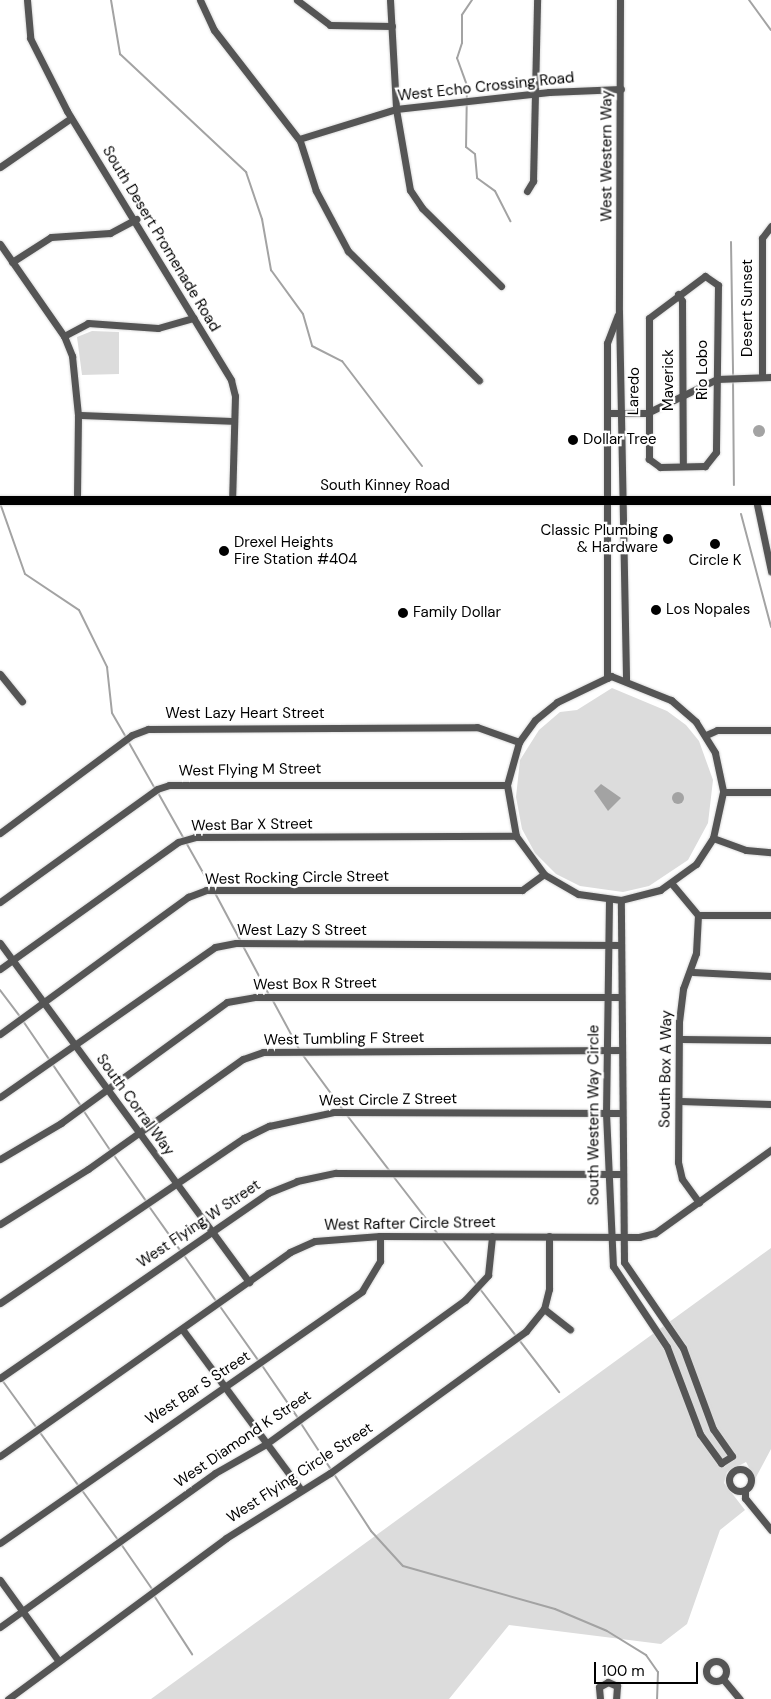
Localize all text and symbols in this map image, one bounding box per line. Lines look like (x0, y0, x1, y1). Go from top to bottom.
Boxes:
street label: West Echo Crossing Road (397, 69, 575, 105)
street label: West Western Way (598, 90, 616, 222)
street label: South Desert Promenade Road (98, 143, 224, 335)
street label: Desert Sunset (739, 259, 757, 357)
street label: Rio Lobo (694, 340, 712, 400)
street label: Maverick (660, 349, 678, 411)
street label: Laredo (625, 367, 643, 415)
place label: Dollar Tree (583, 431, 656, 449)
marker: Dollar Tree (567, 434, 579, 446)
street label: South Kinney Road (320, 477, 450, 495)
place label: Classic Plumbing & Hardware (541, 521, 658, 556)
place label: Drexel Heights Fire Station #404 (234, 533, 357, 568)
marker: Classic Plumbing & Hardware (662, 533, 674, 545)
marker: Circle K (709, 538, 721, 550)
marker: Drexel Heights Fire Station #404 (218, 545, 230, 557)
place label: Circle K (689, 552, 741, 570)
place label: Los Nopales (666, 601, 750, 619)
place label: Family Dollar (413, 604, 501, 622)
marker: Los Nopales (650, 604, 662, 616)
marker: Family Dollar (397, 607, 409, 619)
street label: West Lazy Heart Street (165, 705, 325, 723)
street label: West Flying M Street (178, 760, 322, 780)
street label: West Bar X Street (191, 815, 313, 835)
street label: West Rocking Circle Street (205, 867, 389, 889)
street label: West Lazy S Street (237, 922, 367, 940)
street label: West Box R Street (253, 974, 377, 994)
street label: South Box A Way (656, 1010, 676, 1128)
street label: South Western Way Circle (585, 1025, 603, 1205)
street label: West Tumbling F Street (263, 1029, 425, 1049)
street label: South Corral Way (92, 1051, 178, 1159)
street label: West Circle Z Street (319, 1090, 457, 1110)
street label: West Flying W Street (134, 1176, 264, 1272)
street label: West Rafter Circle Street (324, 1214, 496, 1234)
street label: West Bar S Street (142, 1347, 254, 1429)
street label: West Diamond K Street (171, 1387, 315, 1491)
street label: West Flying Circle Street (224, 1419, 376, 1527)
scale bar (596, 1652, 700, 1684)
text: 100 m (602, 1661, 645, 1681)

